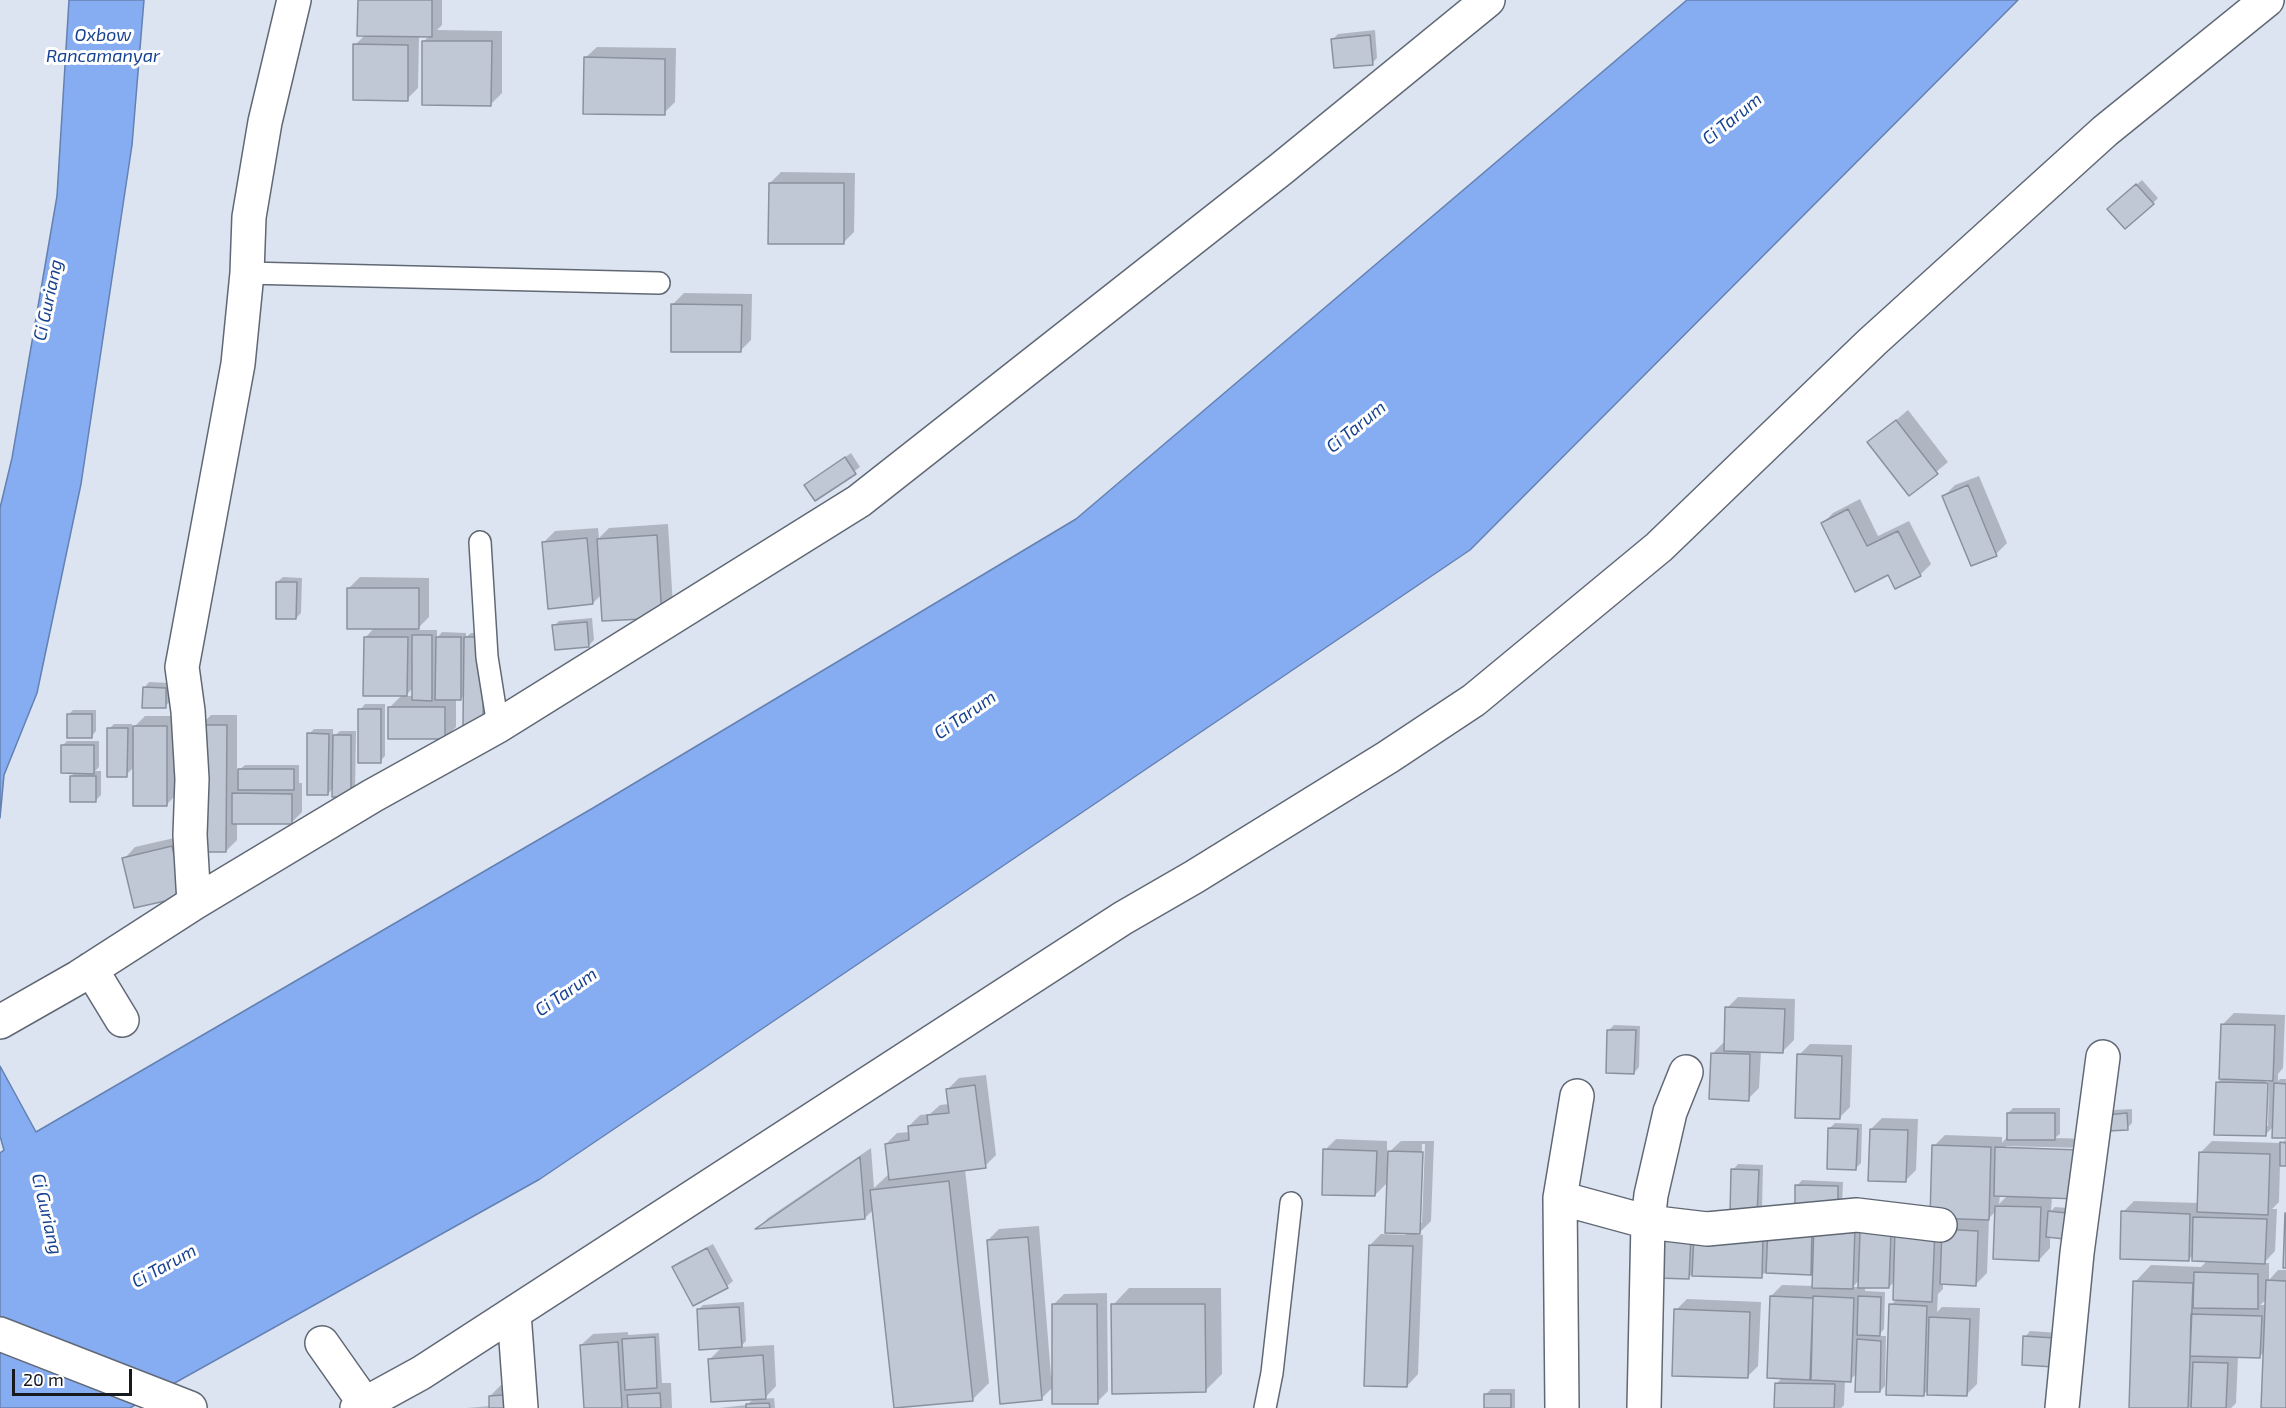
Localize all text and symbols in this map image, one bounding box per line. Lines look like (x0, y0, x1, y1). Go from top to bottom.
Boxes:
water label: Oxbow Rancamanyar (46, 24, 160, 66)
water label: Ci Tarum (1698, 88, 1766, 150)
water label: Ci Guriang (29, 257, 67, 343)
water label: Ci Tarum (1322, 396, 1390, 458)
water label: Ci Tarum (930, 686, 1000, 744)
water label: Ci Tarum (531, 963, 601, 1021)
water label: Ci Guriang (27, 1171, 67, 1257)
water label: Ci Tarum (128, 1239, 200, 1293)
scale bar (15, 1357, 135, 1395)
text: 20 m (23, 1368, 64, 1390)

